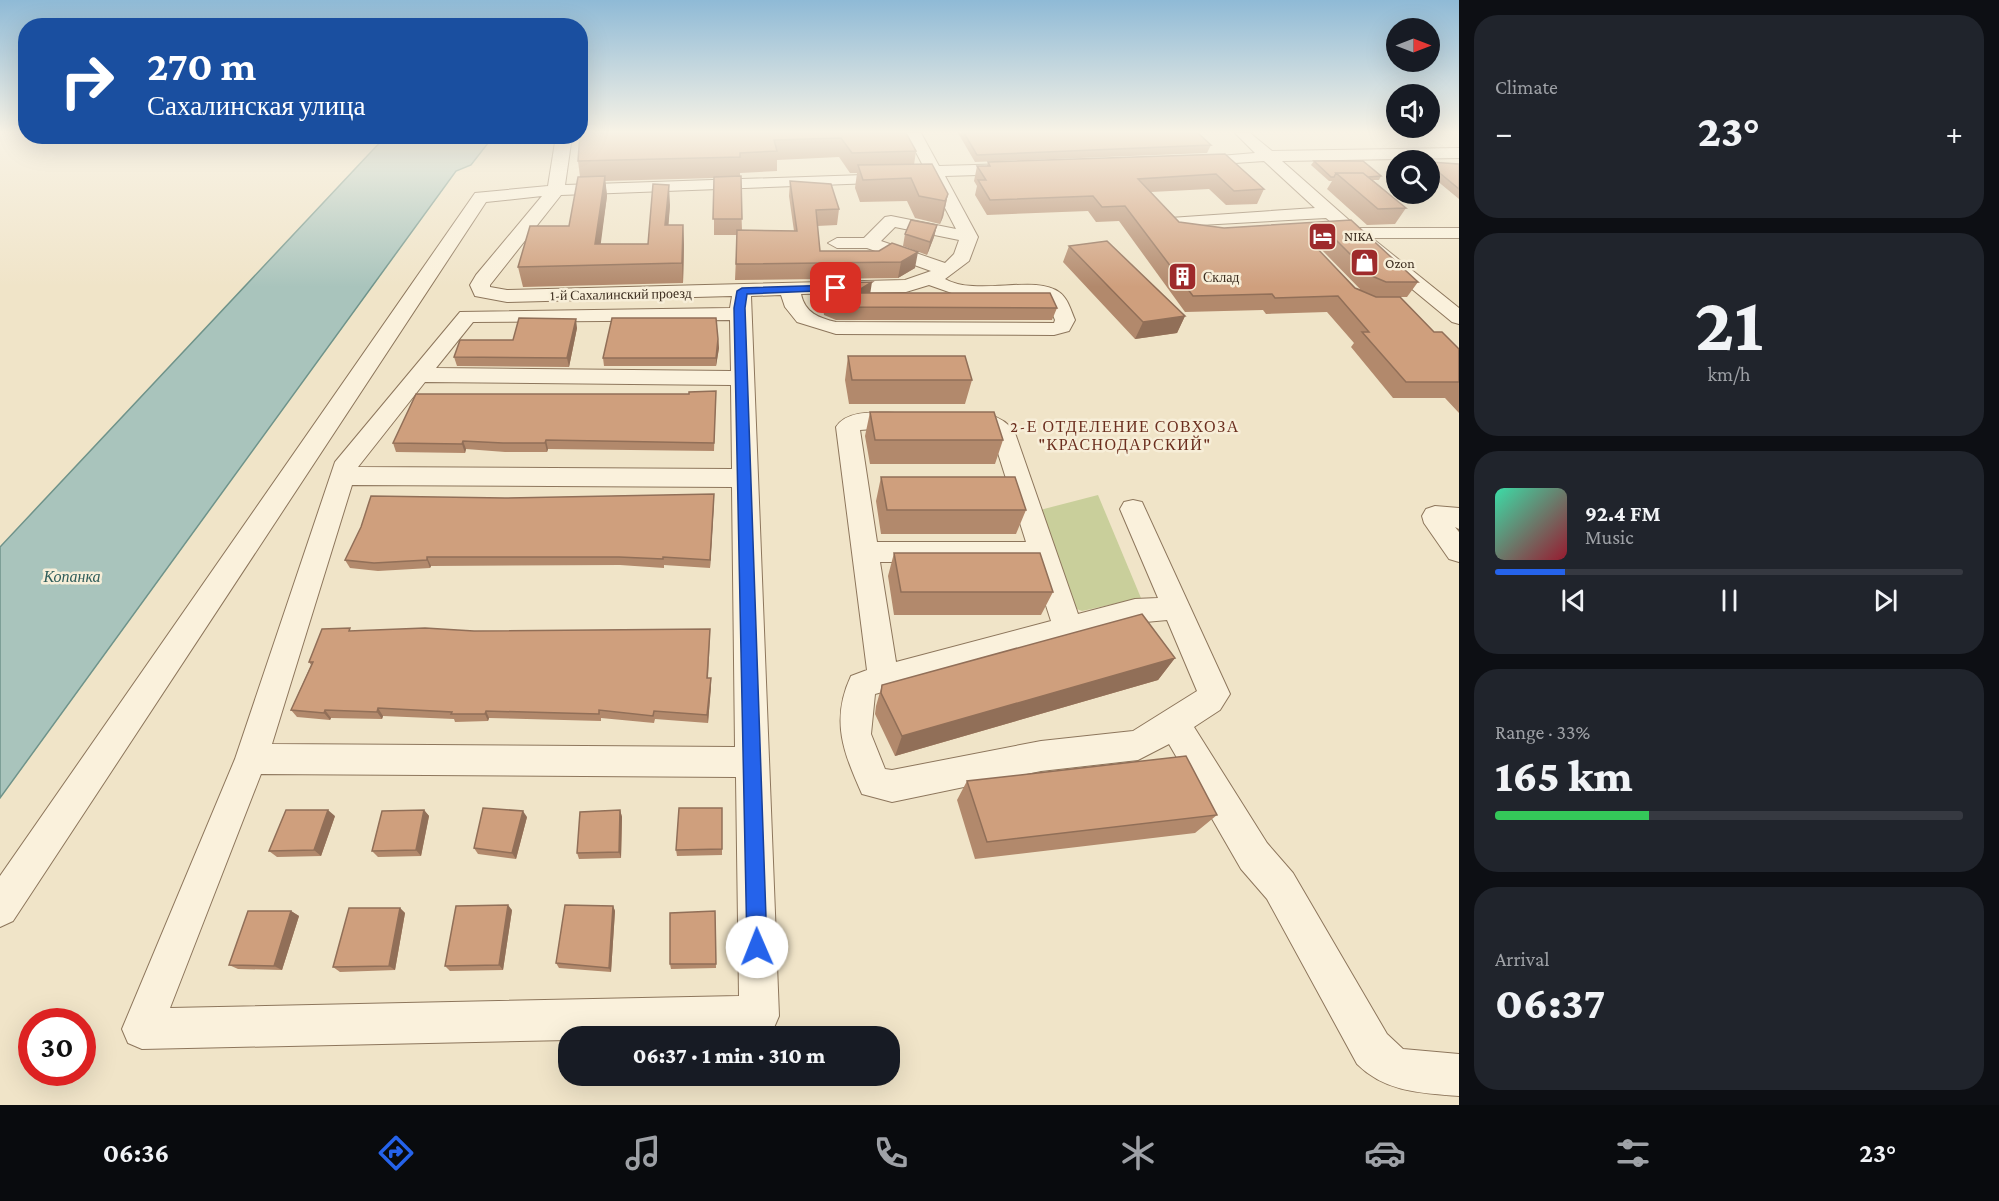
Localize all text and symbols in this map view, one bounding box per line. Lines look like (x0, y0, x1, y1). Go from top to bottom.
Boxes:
north arrow (1386, 18, 1440, 72)
map controls (1386, 18, 1440, 204)
icon: right (48, 42, 126, 120)
text: 270 m (147, 42, 256, 89)
text: Climate (1495, 76, 1558, 98)
button: sound (1386, 84, 1440, 138)
text: Сахалинская улица (147, 91, 366, 121)
text: 23° (1698, 106, 1760, 156)
text: − (1495, 114, 1512, 151)
text: + (1946, 114, 1963, 151)
button: search (1386, 150, 1440, 204)
hotel icon: NIKA (1307, 220, 1339, 252)
place label: NIKA (1344, 228, 1373, 244)
shop icon: Ozon (1348, 247, 1380, 279)
place label: Ozon (1385, 255, 1415, 271)
building icon: Склад (1166, 261, 1198, 293)
pin (810, 262, 861, 313)
place label: Склад (1203, 269, 1239, 285)
icon: arrive (819, 271, 852, 304)
text: 21 (1695, 280, 1763, 367)
street label: 1-й Сахалинский проезд (550, 285, 692, 303)
text: km/h (1707, 363, 1751, 385)
district label: 2-Е ОТДЕЛЕНИЕ СОВХОЗА "КРАСНОДАРСКИЙ" (1010, 418, 1240, 454)
text: 92.4 FM (1585, 501, 1661, 526)
text: Music (1585, 526, 1634, 548)
water label: Копанка (42, 568, 101, 585)
icon: previous (1557, 584, 1590, 617)
icon: pause (1713, 584, 1746, 617)
icon: next (1869, 584, 1902, 617)
text: Range · 33% (1495, 721, 1590, 743)
text: 165 km (1495, 751, 1633, 801)
position arrow (725, 915, 789, 979)
text: Arrival (1495, 948, 1549, 970)
text: 06:37 (1495, 978, 1605, 1028)
speed limit sign: 30 (18, 1008, 96, 1086)
text: 06:37 · 1 min · 310 m (633, 1043, 825, 1068)
icon: directions (375, 1132, 417, 1174)
icon: music (622, 1132, 664, 1174)
icon: phone (870, 1132, 912, 1174)
icon: climate (1117, 1132, 1159, 1174)
icon: car (1364, 1132, 1406, 1174)
icon: filters (1612, 1132, 1654, 1174)
text: 06:36 (103, 1138, 169, 1168)
text: 23° (1859, 1138, 1896, 1168)

